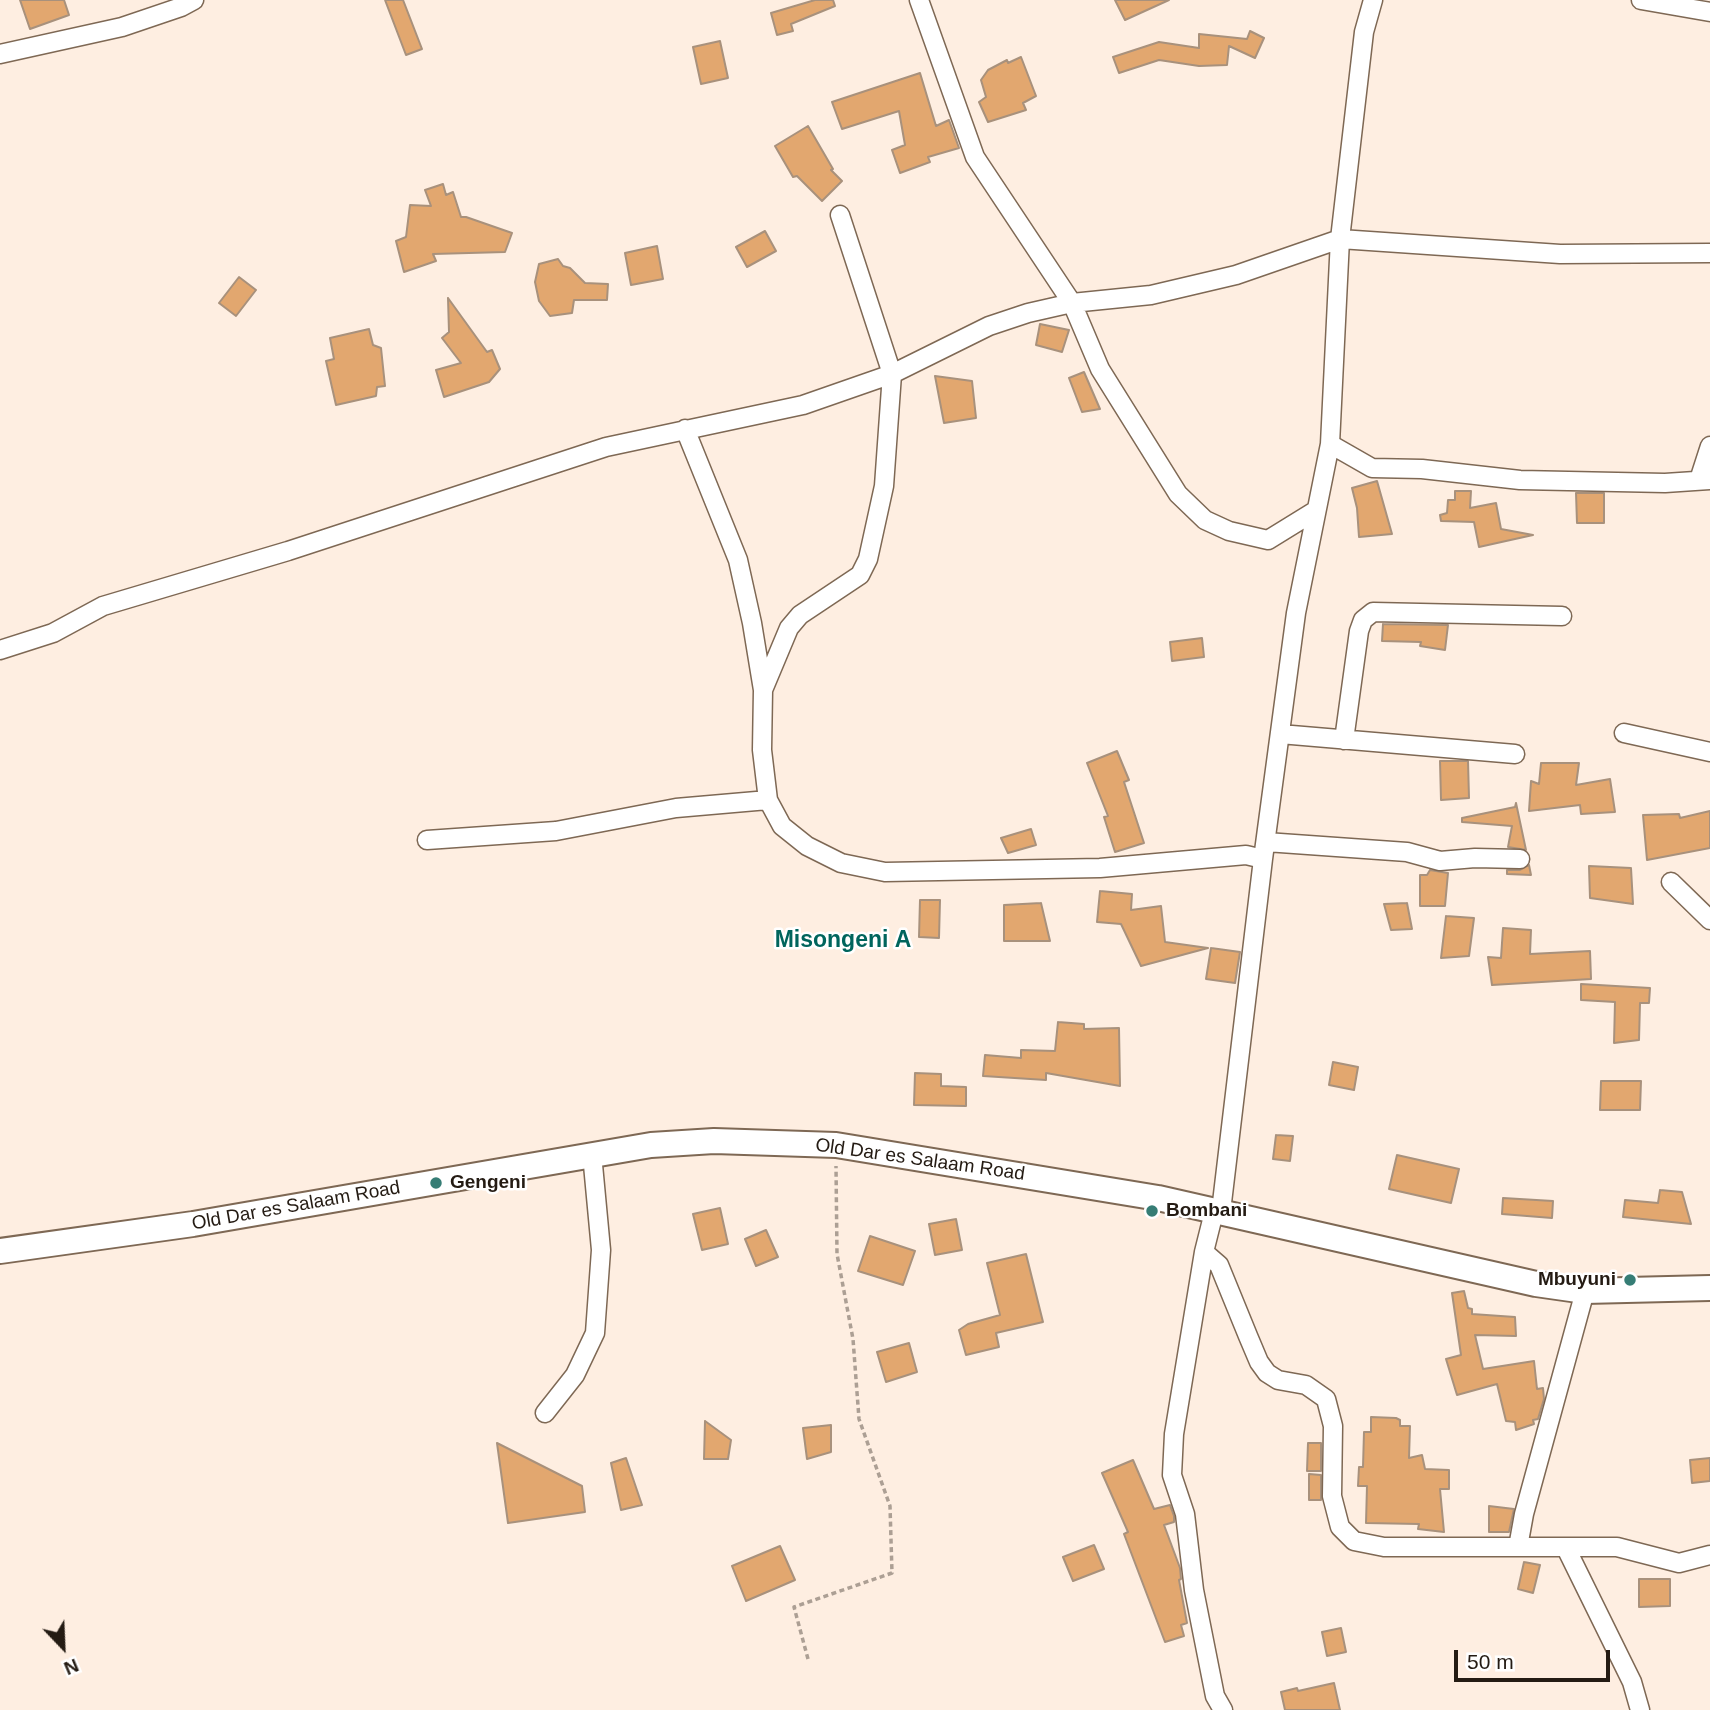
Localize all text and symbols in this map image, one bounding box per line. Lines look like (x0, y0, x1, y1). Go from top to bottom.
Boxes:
district label: Misongeni A (775, 927, 911, 955)
street label: Old Dar es Salaam Road (814, 1134, 1026, 1186)
place label: Gengeni (450, 1172, 526, 1194)
marker: Gengeni (428, 1175, 444, 1191)
street label: Old Dar es Salaam Road (190, 1176, 402, 1236)
place label: Bombani (1166, 1200, 1247, 1222)
marker: Bombani (1144, 1203, 1160, 1219)
place label: Mbuyuni (1538, 1269, 1616, 1291)
marker: Mbuyuni (1622, 1272, 1638, 1288)
north arrow (28, 1612, 98, 1682)
scale bar (1458, 1636, 1614, 1680)
text: 50 m (1467, 1650, 1514, 1673)
text: N (61, 1654, 82, 1679)

